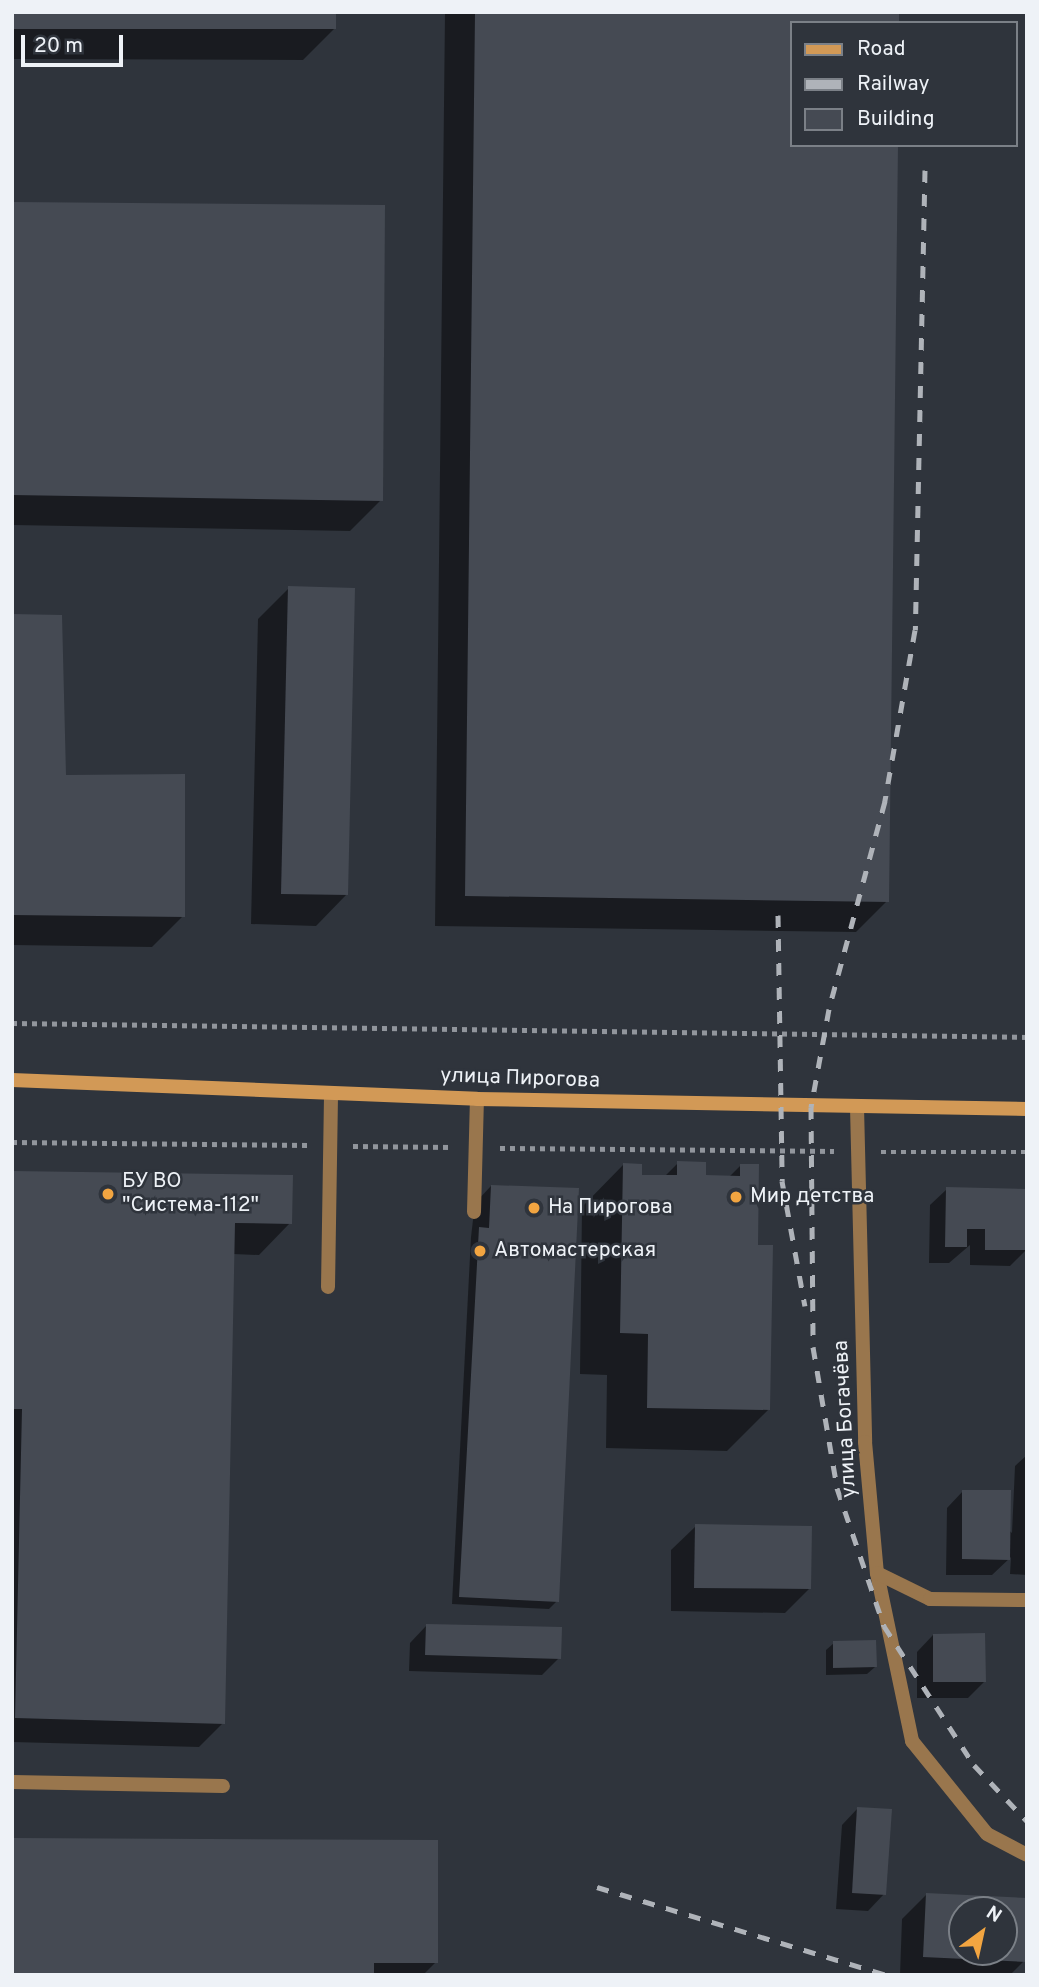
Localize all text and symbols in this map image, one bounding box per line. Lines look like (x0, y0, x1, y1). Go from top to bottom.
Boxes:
scale bar (24, 21, 126, 65)
legend (790, 21, 1018, 147)
text: 20 m (34, 33, 83, 60)
text: Road (857, 36, 906, 63)
text: Railway (857, 71, 930, 98)
text: Building (857, 106, 935, 133)
street label: улица Пирогова (440, 1064, 600, 1094)
place label: БУ ВО "Система-112" (122, 1169, 259, 1219)
place label: Мир детства (750, 1184, 874, 1210)
marker: БУ ВО "Система-112" (100, 1186, 116, 1202)
marker: Мир детства (728, 1189, 744, 1205)
place label: На Пирогова (548, 1195, 672, 1221)
marker: На Пирогова (526, 1200, 542, 1216)
place label: Автомастерская (494, 1238, 656, 1264)
marker: Автомастерская (472, 1243, 488, 1259)
street label: улица Богачёва (829, 1340, 863, 1498)
north arrow (948, 1896, 1018, 1966)
text: N (981, 1901, 1006, 1929)

